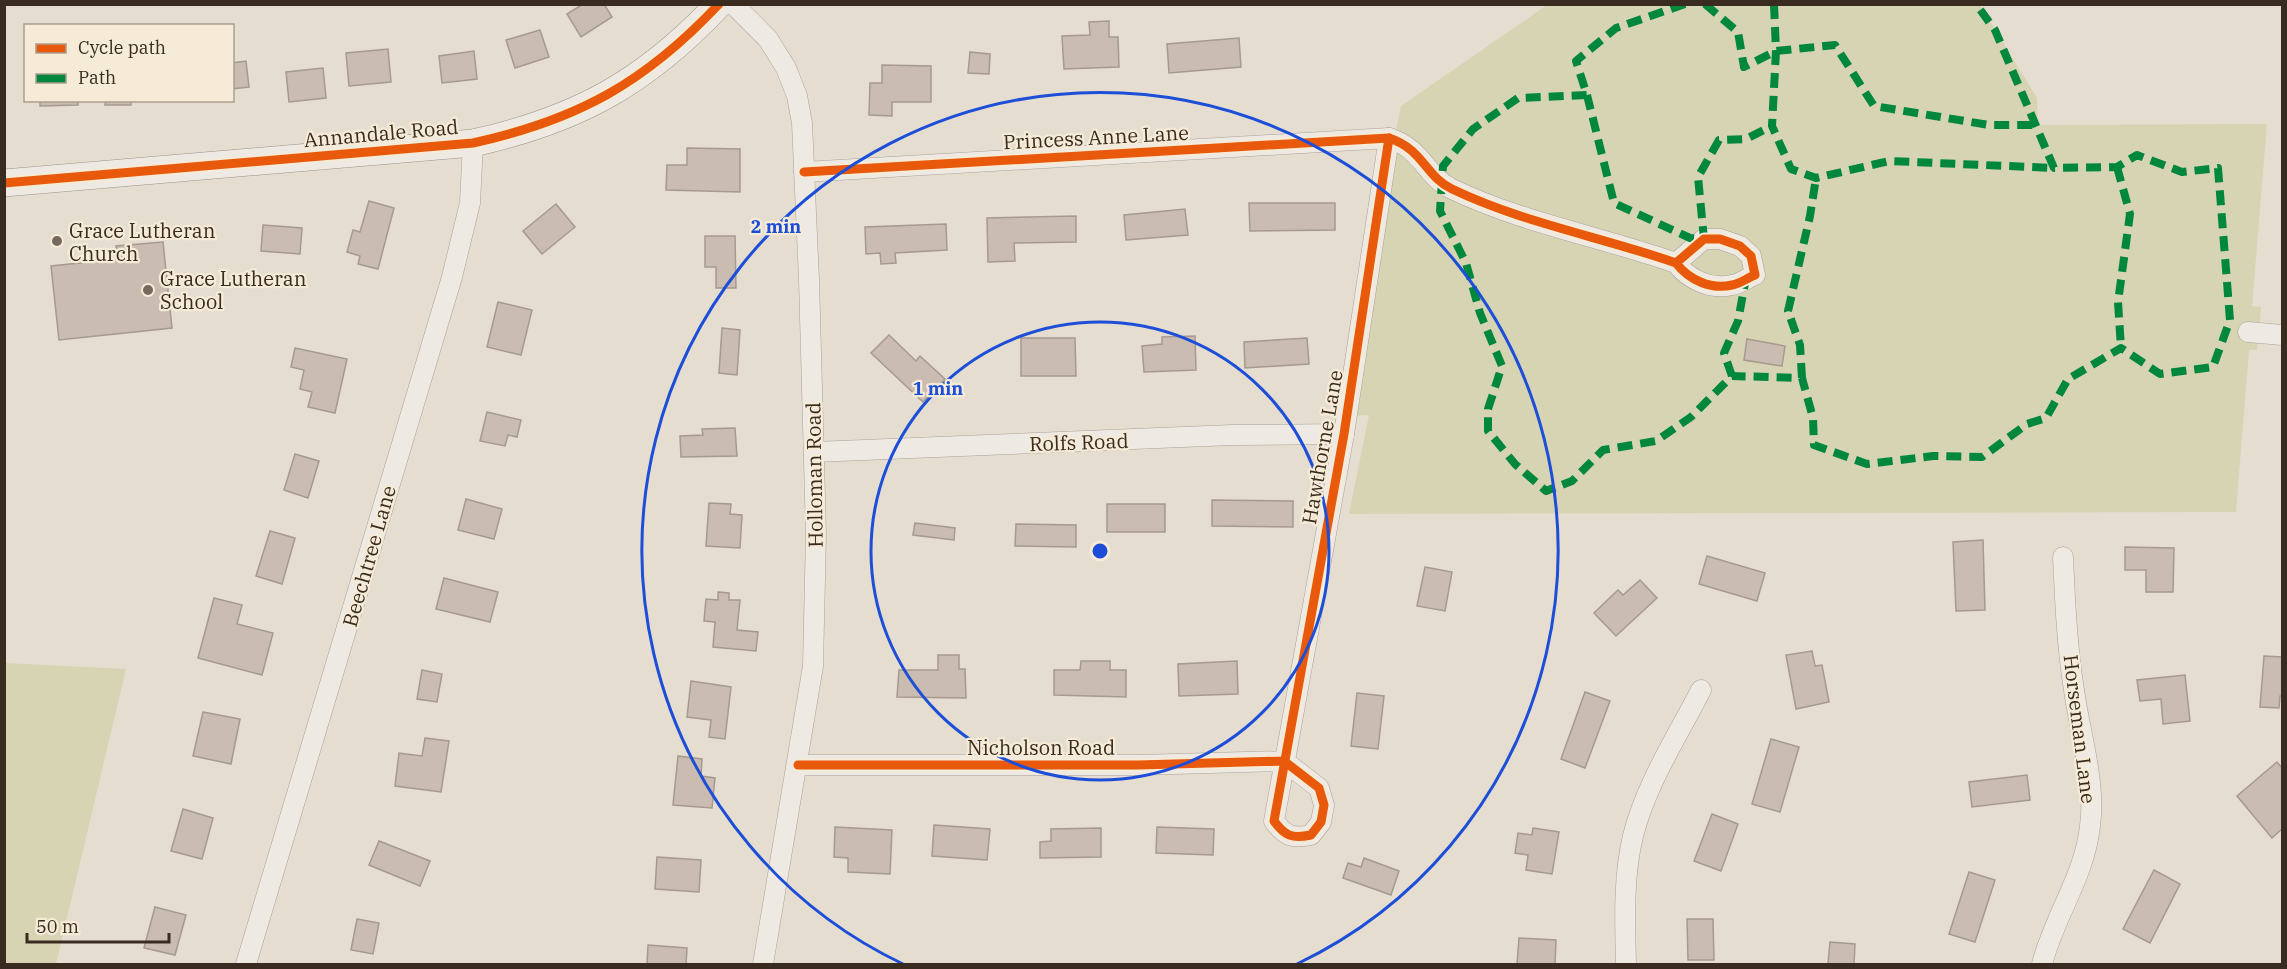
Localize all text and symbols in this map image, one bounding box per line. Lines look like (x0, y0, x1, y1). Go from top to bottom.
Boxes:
legend (24, 24, 234, 102)
text: Cycle path (78, 36, 166, 59)
text: Path (78, 66, 116, 89)
street label: Annandale Road (303, 113, 459, 153)
street label: Princess Anne Lane (1002, 119, 1190, 155)
text: 2 min (751, 215, 801, 238)
place label: Grace Lutheran Church (69, 217, 216, 267)
marker: Grace Lutheran Church (50, 234, 64, 248)
place label: Grace Lutheran School (160, 265, 307, 315)
marker: Grace Lutheran School (141, 283, 155, 297)
street label: Hawthorne Lane (1295, 368, 1349, 526)
text: 1 min (913, 377, 963, 400)
street label: Holloman Road (799, 402, 829, 548)
street label: Rolfs Road (1029, 427, 1129, 457)
street label: Beechtree Lane (336, 482, 402, 630)
centre of rings (1090, 541, 1110, 561)
street label: Horseman Lane (2057, 653, 2103, 805)
street label: Nicholson Road (967, 734, 1115, 761)
scale bar (27, 906, 170, 944)
text: 50 m (36, 915, 79, 938)

